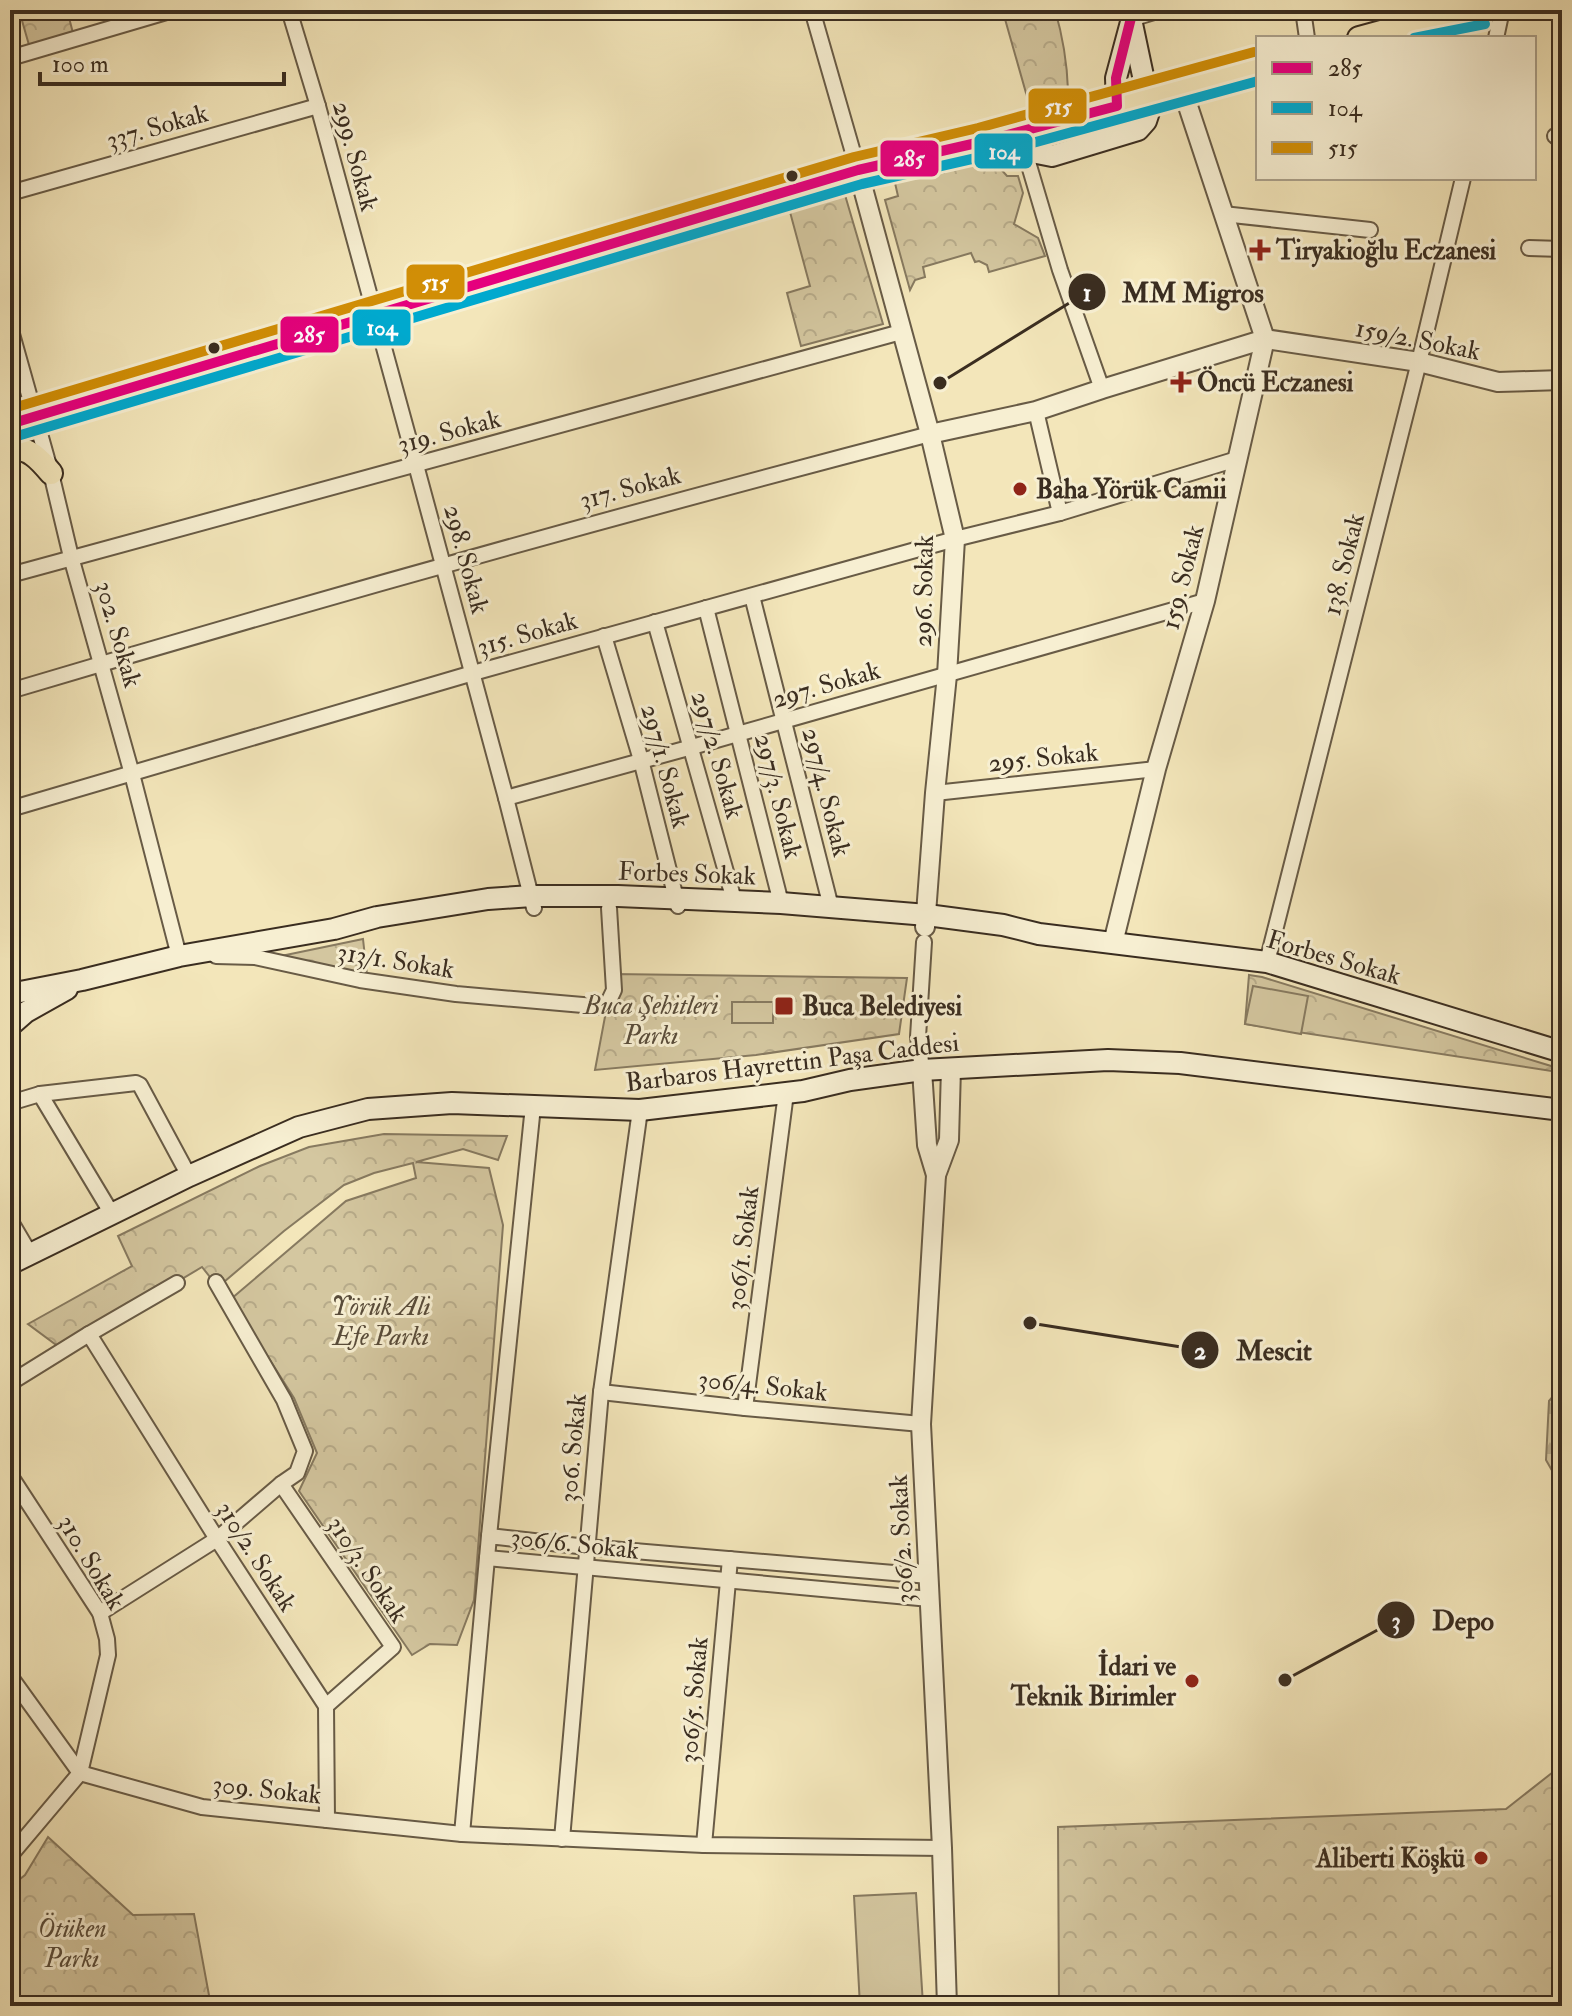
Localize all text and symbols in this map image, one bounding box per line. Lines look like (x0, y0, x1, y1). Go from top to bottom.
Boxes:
scale bar (40, 36, 284, 86)
legend (1256, 36, 1536, 180)
text: 100 m (52, 49, 109, 80)
text: 285 (1328, 53, 1362, 84)
line badge: 515 (1027, 87, 1088, 125)
text: 515 (1044, 93, 1072, 121)
text: 104 (1328, 93, 1363, 124)
street label: 337. Sokak (103, 97, 212, 157)
street label: 299. Sokak (325, 98, 385, 215)
line badge: 104 (973, 132, 1034, 170)
text: 515 (1328, 133, 1358, 164)
text: 104 (989, 138, 1022, 166)
line badge: 285 (879, 139, 940, 178)
text: 285 (893, 145, 925, 173)
unlabelled marker (784, 168, 800, 184)
place label: Tiryakioğlu Eczanesi (1275, 235, 1496, 268)
marker: Tiryakioğlu Eczanesi (1251, 241, 1269, 259)
line badge: 515 (405, 263, 466, 301)
callout: MM Migros (1067, 266, 1280, 318)
text: 515 (421, 269, 449, 297)
text: MM Migros (1121, 276, 1264, 311)
text: 1 (1083, 278, 1091, 309)
line badge: 104 (351, 308, 412, 347)
street label: 159/2. Sokak (1353, 312, 1484, 368)
text: 104 (367, 314, 400, 342)
line badge: 285 (279, 315, 340, 354)
text: 285 (293, 321, 325, 349)
unlabelled marker (206, 340, 222, 356)
place label: Öncü Eczanesi (1197, 366, 1354, 399)
marker: Öncü Eczanesi (1172, 373, 1190, 391)
street label: 319. Sokak (394, 403, 505, 461)
street label: 317. Sokak (576, 459, 685, 517)
place label: Baha Yörük Camii (1036, 474, 1227, 506)
marker: Baha Yörük Camii (1011, 480, 1029, 498)
street label: 298. Sokak (436, 501, 496, 618)
street label: 138. Sokak (1316, 509, 1372, 619)
street label: 159. Sokak (1155, 521, 1212, 633)
street label: 296. Sokak (907, 534, 941, 647)
street label: 302. Sokak (88, 577, 149, 692)
street label: 315. Sokak (473, 604, 582, 664)
street label: 297. Sokak (769, 654, 884, 716)
street label: 297/2. Sokak (684, 688, 751, 823)
street label: 297/1. Sokak (633, 701, 697, 832)
street label: 297/4. Sokak (795, 725, 858, 860)
street label: 297/3. Sokak (747, 730, 809, 863)
street label: 295. Sokak (987, 736, 1100, 780)
street label: Forbes Sokak (617, 856, 757, 892)
street label: Forbes Sokak (1263, 924, 1405, 993)
street label: 313/1. Sokak (335, 936, 457, 986)
park label: Buca Şehitleri Parkı (581, 990, 719, 1052)
place label: Buca Belediyesi (802, 991, 962, 1024)
marker: Buca Belediyesi (773, 995, 795, 1017)
street label: Barbaros Hayrettin Paşa Caddesi (623, 1027, 961, 1099)
street label: 306/1. Sokak (719, 1183, 767, 1312)
park label: Yörük Ali Efe Parkı (331, 1291, 431, 1353)
callout: Mescit (1180, 1324, 1328, 1376)
text: Mescit (1235, 1334, 1312, 1369)
text: 2 (1194, 1336, 1206, 1367)
street label: 306/4. Sokak (697, 1363, 830, 1409)
street label: 306. Sokak (552, 1392, 594, 1504)
street label: 306/2. Sokak (883, 1473, 921, 1604)
street label: 310/2. Sokak (209, 1495, 304, 1618)
street label: 310. Sokak (50, 1509, 132, 1616)
street label: 310/3. Sokak (320, 1510, 415, 1629)
street label: 306/6. Sokak (509, 1521, 641, 1567)
callout: Depo (1376, 1594, 1510, 1646)
text: Depo (1432, 1604, 1495, 1639)
text: 3 (1391, 1606, 1401, 1637)
street label: 306/5. Sokak (673, 1635, 716, 1765)
place label: İdari ve Teknik Birimler (1010, 1649, 1176, 1713)
marker: İdari ve Teknik Birimler (1183, 1672, 1201, 1690)
street label: 309. Sokak (211, 1768, 323, 1812)
place label: Aliberti Köşkü (1315, 1843, 1466, 1875)
marker: Aliberti Köşkü (1472, 1849, 1490, 1867)
park label: Ötüken Parkı (37, 1912, 107, 1975)

